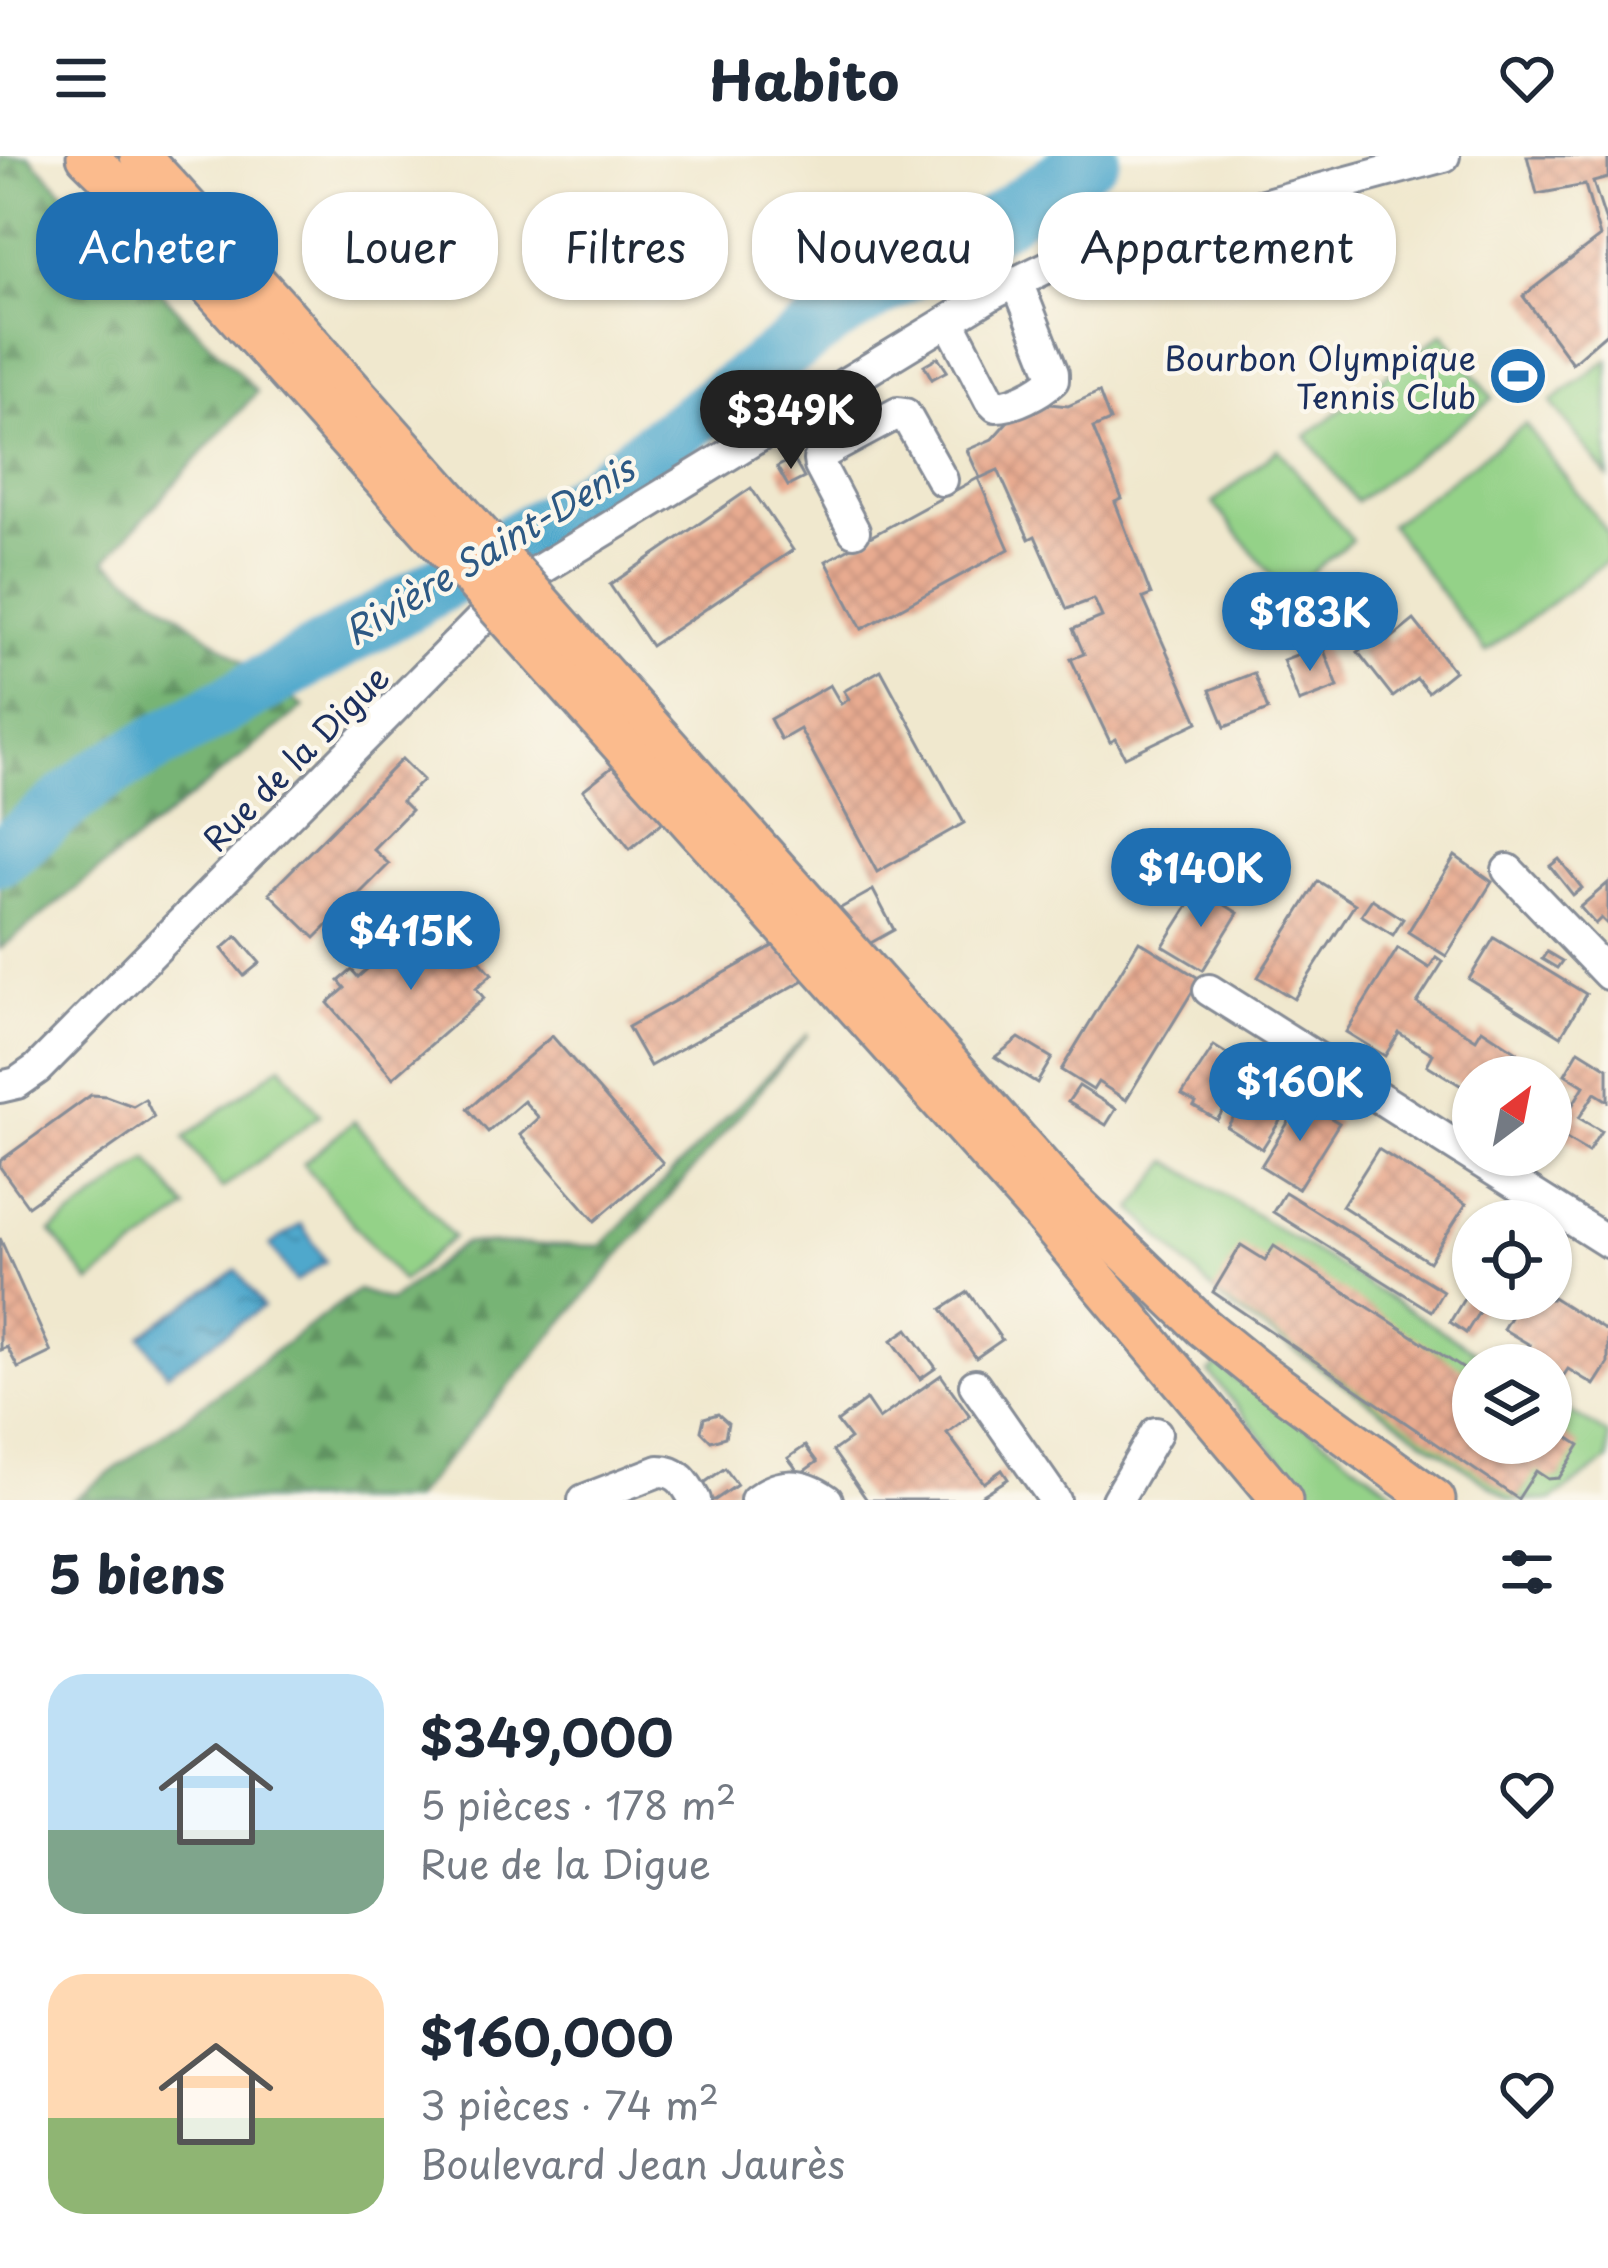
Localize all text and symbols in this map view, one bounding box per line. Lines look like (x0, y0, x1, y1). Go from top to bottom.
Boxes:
text: Habito (709, 38, 899, 119)
icon: menu (48, 45, 114, 111)
icon: heart (1494, 45, 1560, 111)
chip: Acheter (36, 192, 278, 300)
chip: Louer (302, 192, 498, 300)
chip: Filtres (522, 192, 728, 300)
chip: Nouveau (752, 192, 1014, 300)
chip: Appartement (1038, 192, 1396, 300)
place label: Bourbon Olympique Tennis Club (1164, 332, 1476, 420)
sports icon: Bourbon Olympique Tennis Club (1487, 345, 1549, 407)
pin: $349K (707, 370, 875, 472)
text: $349K (727, 379, 855, 438)
water label: Rivière Saint-Denis (333, 439, 647, 657)
pin: $183K (1226, 572, 1394, 674)
text: $183K (1249, 581, 1371, 640)
street label: Rue de la Digue (190, 652, 400, 862)
pin: $140K (1117, 828, 1285, 930)
text: $140K (1138, 837, 1264, 896)
pin: $415K (327, 891, 495, 993)
text: $415K (349, 900, 473, 959)
pin: $160K (1216, 1042, 1384, 1144)
text: $160K (1236, 1051, 1364, 1110)
north arrow (1452, 1056, 1572, 1176)
map controls (1452, 1056, 1572, 1464)
button: locate (1452, 1200, 1572, 1320)
button: layers (1452, 1344, 1572, 1464)
text: 5 biens (48, 1534, 225, 1611)
icon: filters (1494, 1539, 1560, 1605)
text: $349,000 (420, 1697, 673, 1774)
icon: home (144, 1722, 288, 1866)
icon: heart (1494, 1761, 1560, 1827)
text: 5 pièces · 178 m² (420, 1774, 736, 1833)
text: Rue de la Digue (420, 1833, 711, 1892)
text: $160,000 (420, 1997, 674, 2074)
icon: home (144, 2022, 288, 2166)
icon: heart (1494, 2061, 1560, 2127)
text: 3 pièces · 74 m² (420, 2074, 719, 2133)
text: Boulevard Jean Jaurès (420, 2133, 845, 2192)

